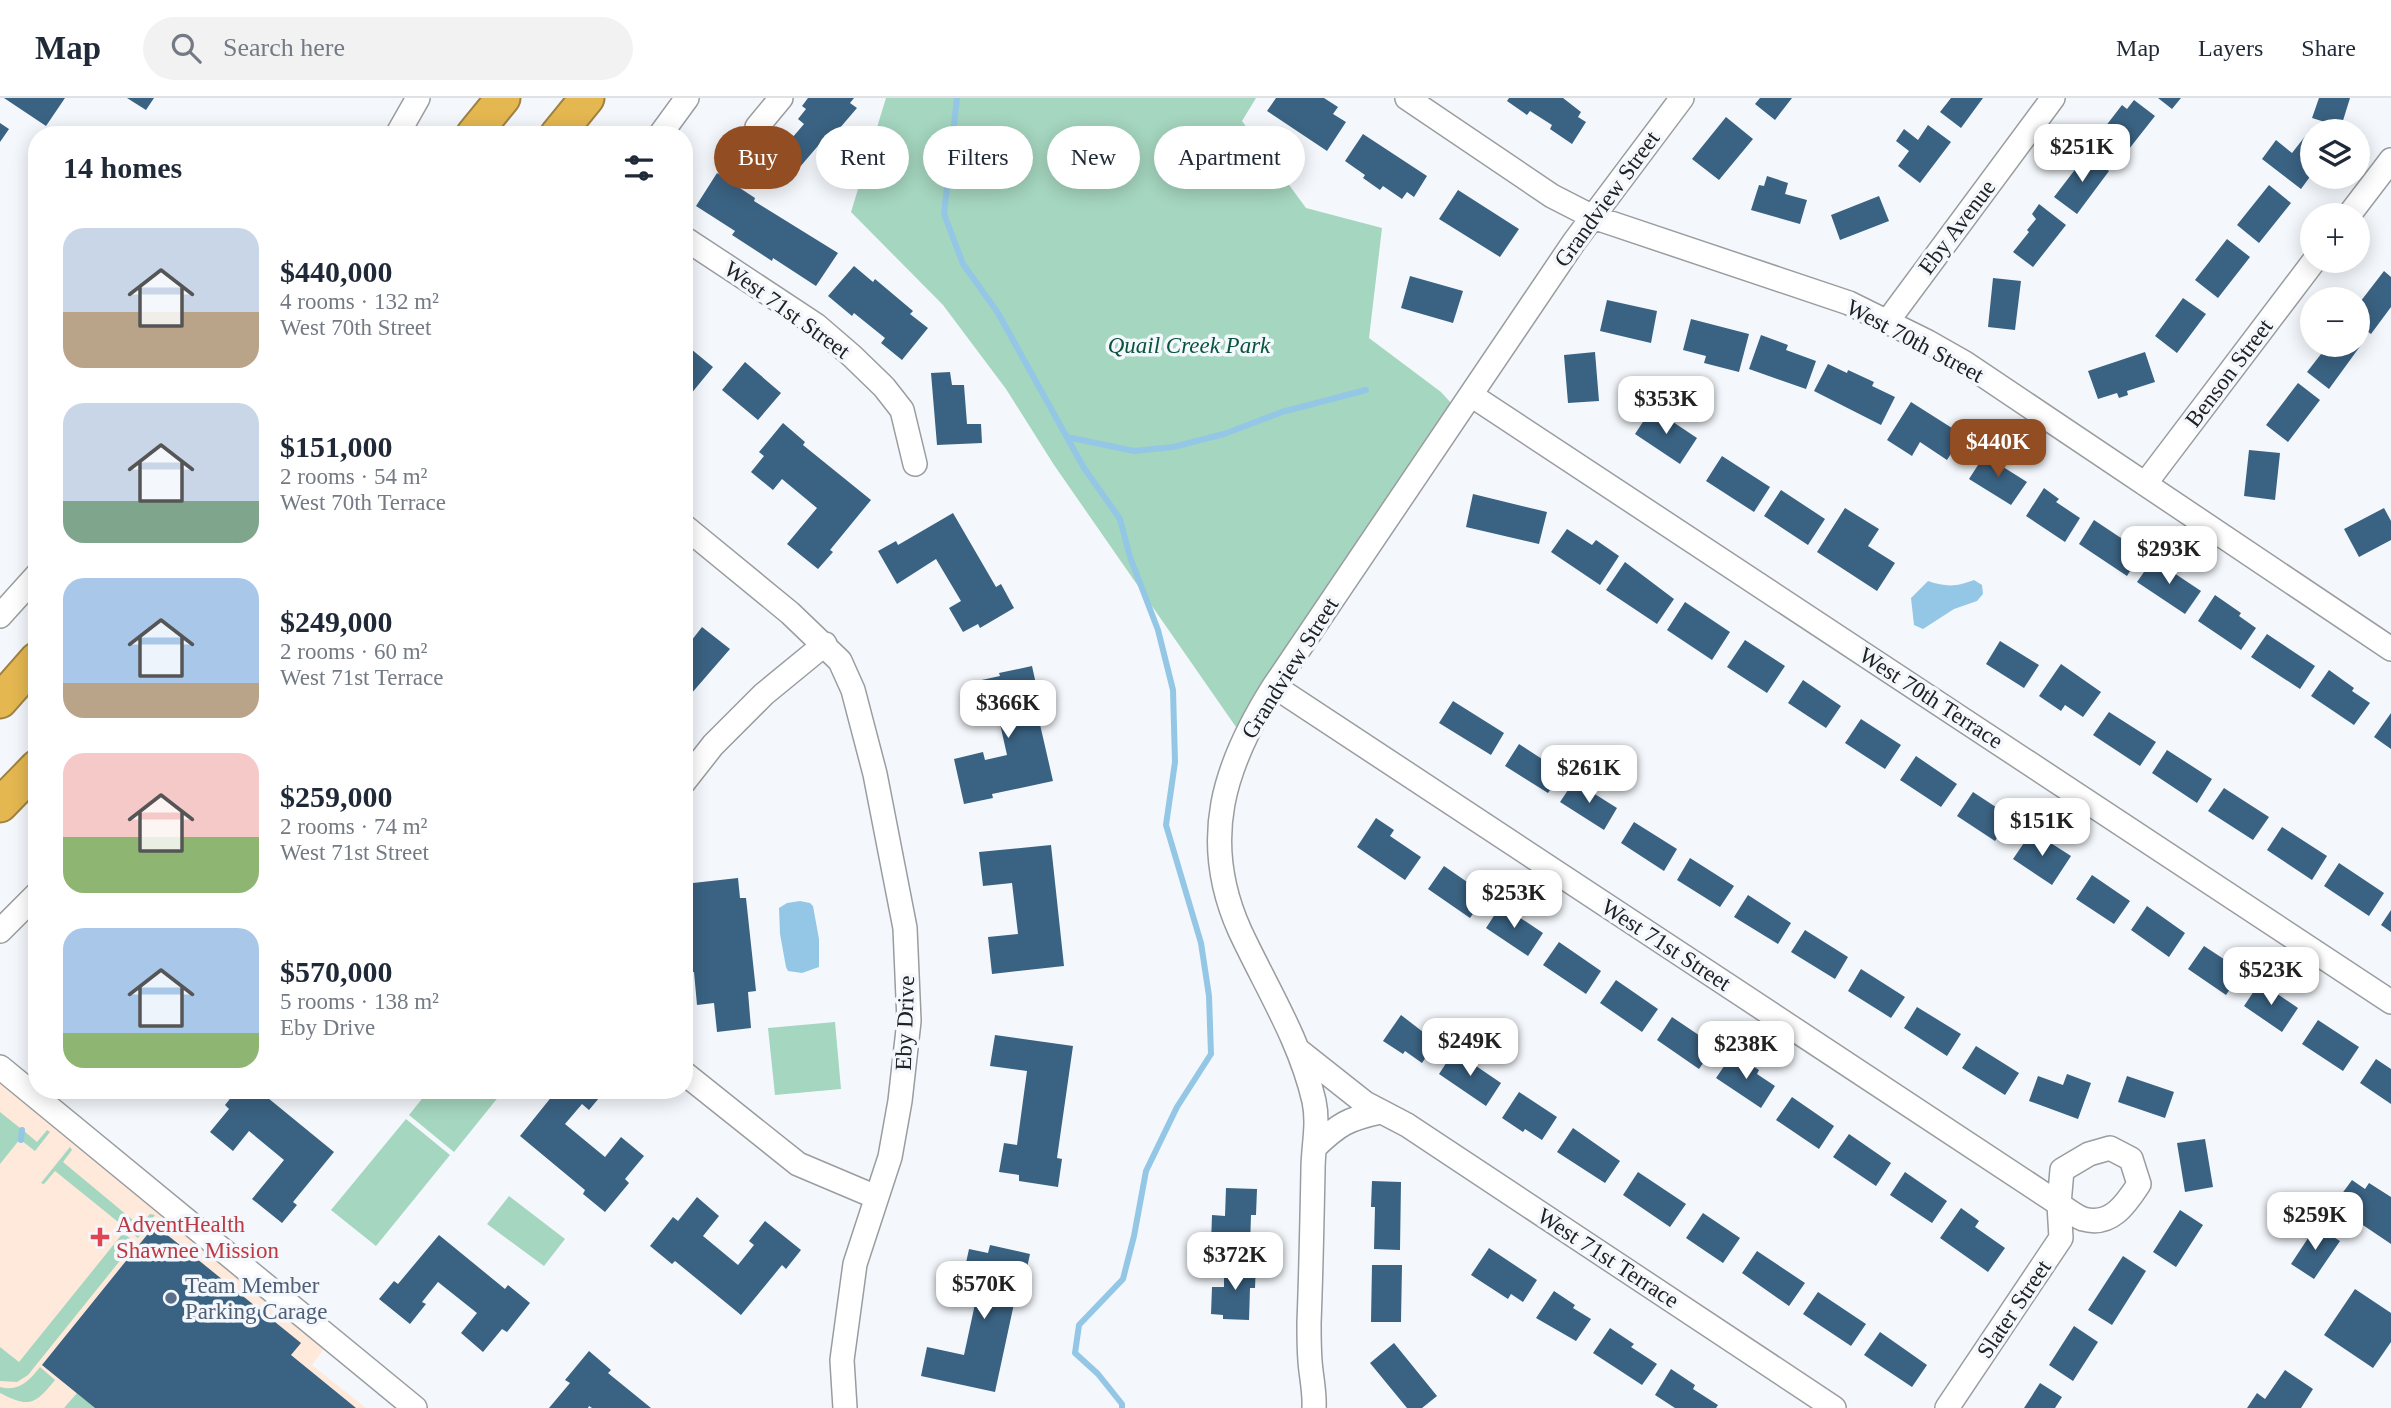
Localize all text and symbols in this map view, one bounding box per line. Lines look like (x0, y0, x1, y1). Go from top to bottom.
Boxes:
search box (143, 17, 633, 80)
icon: search (167, 29, 205, 67)
text: Map (35, 30, 101, 66)
text: Search here (223, 33, 345, 62)
text: Map (2116, 35, 2160, 61)
text: Layers (2198, 35, 2263, 61)
text: Share (2301, 35, 2356, 61)
map controls (2300, 119, 2370, 357)
button: layers (2300, 119, 2370, 189)
pin: $251K (2033, 125, 2131, 184)
chip: Buy (714, 126, 802, 189)
chip: Rent (816, 126, 909, 189)
chip: Filters (923, 126, 1033, 189)
chip: New (1047, 126, 1140, 189)
chip: Apartment (1154, 126, 1305, 189)
street label: Grandview Street (1549, 126, 1665, 272)
text: $251K (2050, 134, 2114, 159)
icon: filters (620, 149, 658, 187)
text: 14 homes (63, 151, 182, 184)
street label: Eby Avenue (1914, 175, 2000, 279)
button: + (2300, 203, 2370, 273)
text: $440,000 (280, 255, 393, 288)
icon: home (119, 256, 203, 340)
street label: West 71st Street (719, 256, 855, 364)
button: − (2300, 287, 2370, 357)
text: 4 rooms · 132 m² (280, 289, 439, 314)
street label: West 70th Street (1842, 294, 1988, 388)
street label: Benson Street (2180, 314, 2278, 432)
text: West 70th Street (280, 315, 431, 340)
park label: Quail Creek Park (1108, 333, 1271, 358)
pin: $353K (1617, 376, 1715, 436)
text: $353K (1634, 386, 1698, 411)
pin: $440K (1949, 420, 2047, 479)
text: $440K (1966, 429, 2030, 454)
text: $151,000 (280, 430, 393, 463)
icon: home (119, 431, 203, 515)
text: 2 rooms · 54 m² (280, 464, 427, 489)
text: West 70th Terrace (280, 490, 446, 515)
pin: $293K (2120, 526, 2218, 586)
text: $293K (2137, 536, 2201, 561)
street label: Grandview Street (1237, 592, 1344, 743)
text: $249,000 (280, 605, 393, 638)
icon: home (119, 606, 203, 690)
text: 2 rooms · 60 m² (280, 639, 427, 664)
street label: West 70th Terrace (1855, 642, 2007, 754)
text: West 71st Terrace (280, 665, 443, 690)
pin: $366K (959, 680, 1057, 740)
text: $366K (976, 690, 1040, 715)
pin: $261K (1540, 746, 1638, 805)
text: $261K (1557, 755, 1621, 780)
text: $259,000 (280, 780, 393, 813)
icon: home (119, 781, 203, 865)
pin: $151K (1993, 798, 2091, 858)
text: $151K (2010, 808, 2074, 833)
text: 2 rooms · 74 m² (280, 814, 427, 839)
text: West 71st Street (280, 840, 429, 865)
pin: $253K (1465, 870, 1563, 930)
text: $253K (1482, 880, 1546, 905)
street label: West 71st Street (1597, 894, 1736, 996)
pin: $523K (2222, 948, 2320, 1007)
text: $570,000 (280, 955, 393, 988)
icon: home (119, 956, 203, 1040)
text: $523K (2239, 957, 2303, 982)
street label: Eby Drive (891, 975, 919, 1071)
text: 5 rooms · 138 m² (280, 989, 439, 1014)
text: Eby Drive (280, 1015, 375, 1040)
pin: $249K (1421, 1018, 1519, 1078)
pin: $238K (1697, 1021, 1795, 1081)
text: $249K (1438, 1028, 1502, 1053)
text: $238K (1714, 1031, 1778, 1056)
pin: $259K (2266, 1192, 2364, 1252)
text: $259K (2283, 1202, 2347, 1227)
street label: West 71st Terrace (1533, 1203, 1683, 1313)
place label: AdventHealth Shawnee Mission (116, 1212, 279, 1263)
marker: AdventHealth Shawnee Mission (90, 1227, 110, 1247)
pin: $372K (1186, 1232, 1284, 1292)
text: $372K (1203, 1242, 1267, 1267)
street label: Slater Street (1972, 1255, 2056, 1363)
pin: $570K (935, 1262, 1033, 1321)
text: $570K (952, 1271, 1016, 1296)
place label: Team Member Parking Carage (185, 1273, 327, 1324)
marker: Team Member Parking Carage (163, 1290, 179, 1306)

